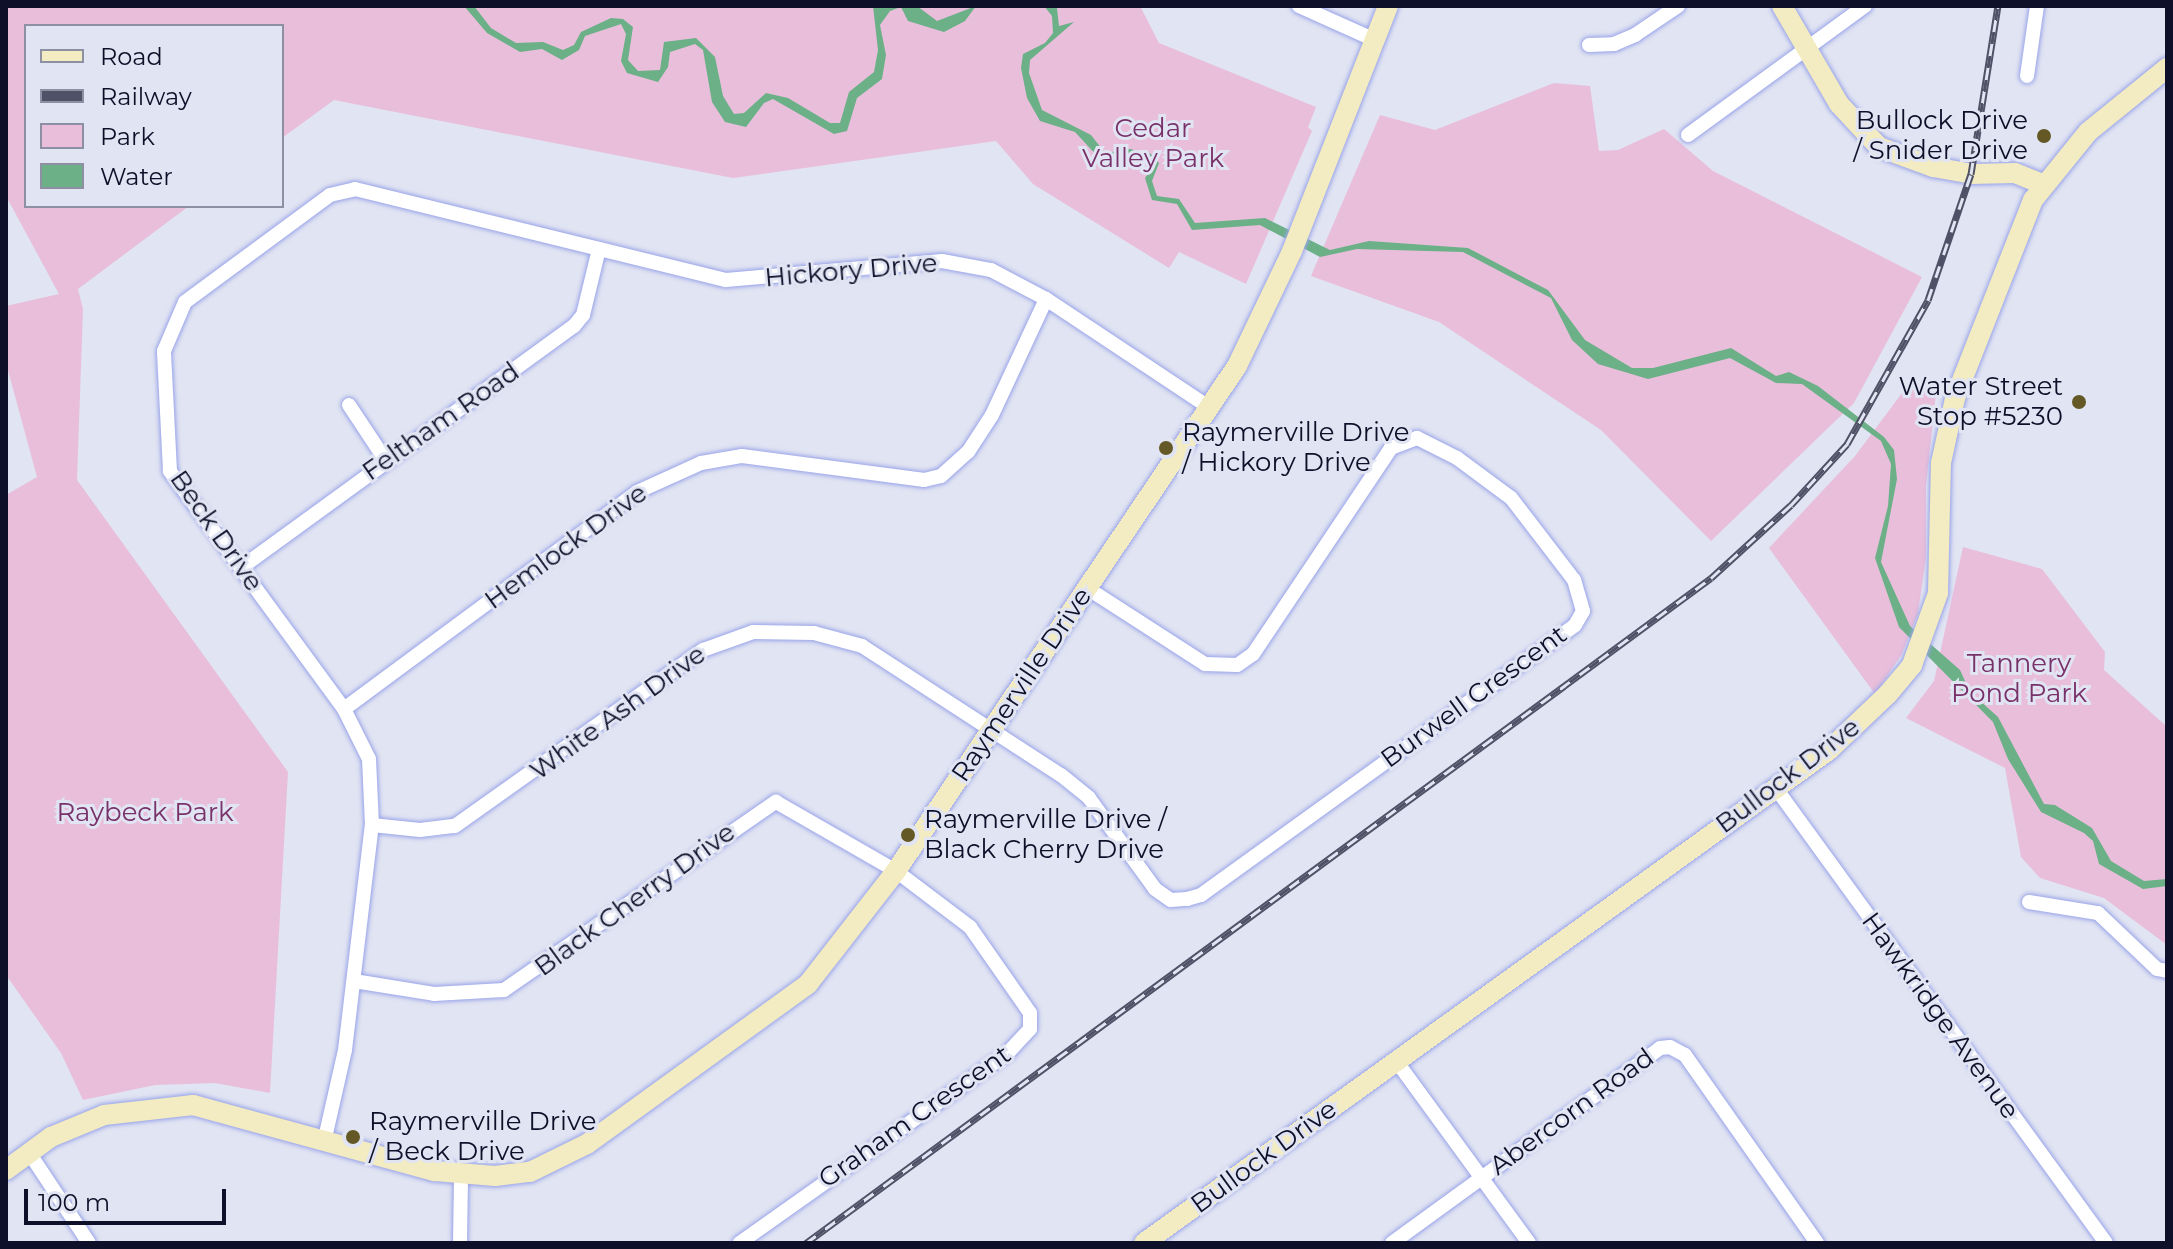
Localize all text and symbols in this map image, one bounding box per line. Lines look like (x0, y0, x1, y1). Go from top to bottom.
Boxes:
legend (24, 24, 284, 208)
text: Road (100, 42, 163, 71)
text: Railway (100, 82, 192, 111)
place label: Bullock Drive / Snider Drive (1853, 105, 2028, 166)
park label: Cedar Valley Park (1082, 113, 1224, 174)
text: Park (100, 122, 155, 151)
marker: Bullock Drive / Snider Drive (2035, 127, 2053, 145)
text: Water (100, 162, 173, 191)
street label: Hickory Drive (763, 248, 939, 294)
street label: Feltham Road (357, 356, 525, 488)
place label: Water Street Stop #5230 (1899, 371, 2063, 432)
marker: Water Street Stop #5230 (2070, 393, 2088, 411)
place label: Raymerville Drive / Hickory Drive (1182, 417, 1409, 478)
marker: Raymerville Drive / Hickory Drive (1157, 439, 1175, 457)
street label: Beck Drive (163, 465, 269, 597)
street label: Hemlock Drive (479, 478, 653, 616)
street label: Raymerville Drive (945, 582, 1099, 788)
street label: Burwell Crescent (1375, 619, 1573, 775)
street label: White Ash Drive (524, 639, 712, 787)
park label: Tannery Pond Park (1951, 648, 2087, 710)
street label: Bullock Drive (1710, 712, 1866, 840)
park label: Raybeck Park (56, 797, 234, 829)
place label: Raymerville Drive / Black Cherry Drive (924, 804, 1167, 866)
street label: Black Cherry Drive (529, 817, 741, 983)
marker: Raymerville Drive / Black Cherry Drive (899, 826, 917, 844)
street label: Hawkridge Avenue (1855, 907, 2025, 1125)
street label: Graham Crescent (813, 1039, 1017, 1195)
street label: Abercorn Road (1484, 1042, 1660, 1182)
street label: Bullock Drive (1185, 1094, 1343, 1220)
place label: Raymerville Drive / Beck Drive (369, 1106, 596, 1168)
marker: Raymerville Drive / Beck Drive (344, 1128, 362, 1146)
scale bar (28, 1173, 230, 1223)
text: 100 m (38, 1188, 110, 1217)

